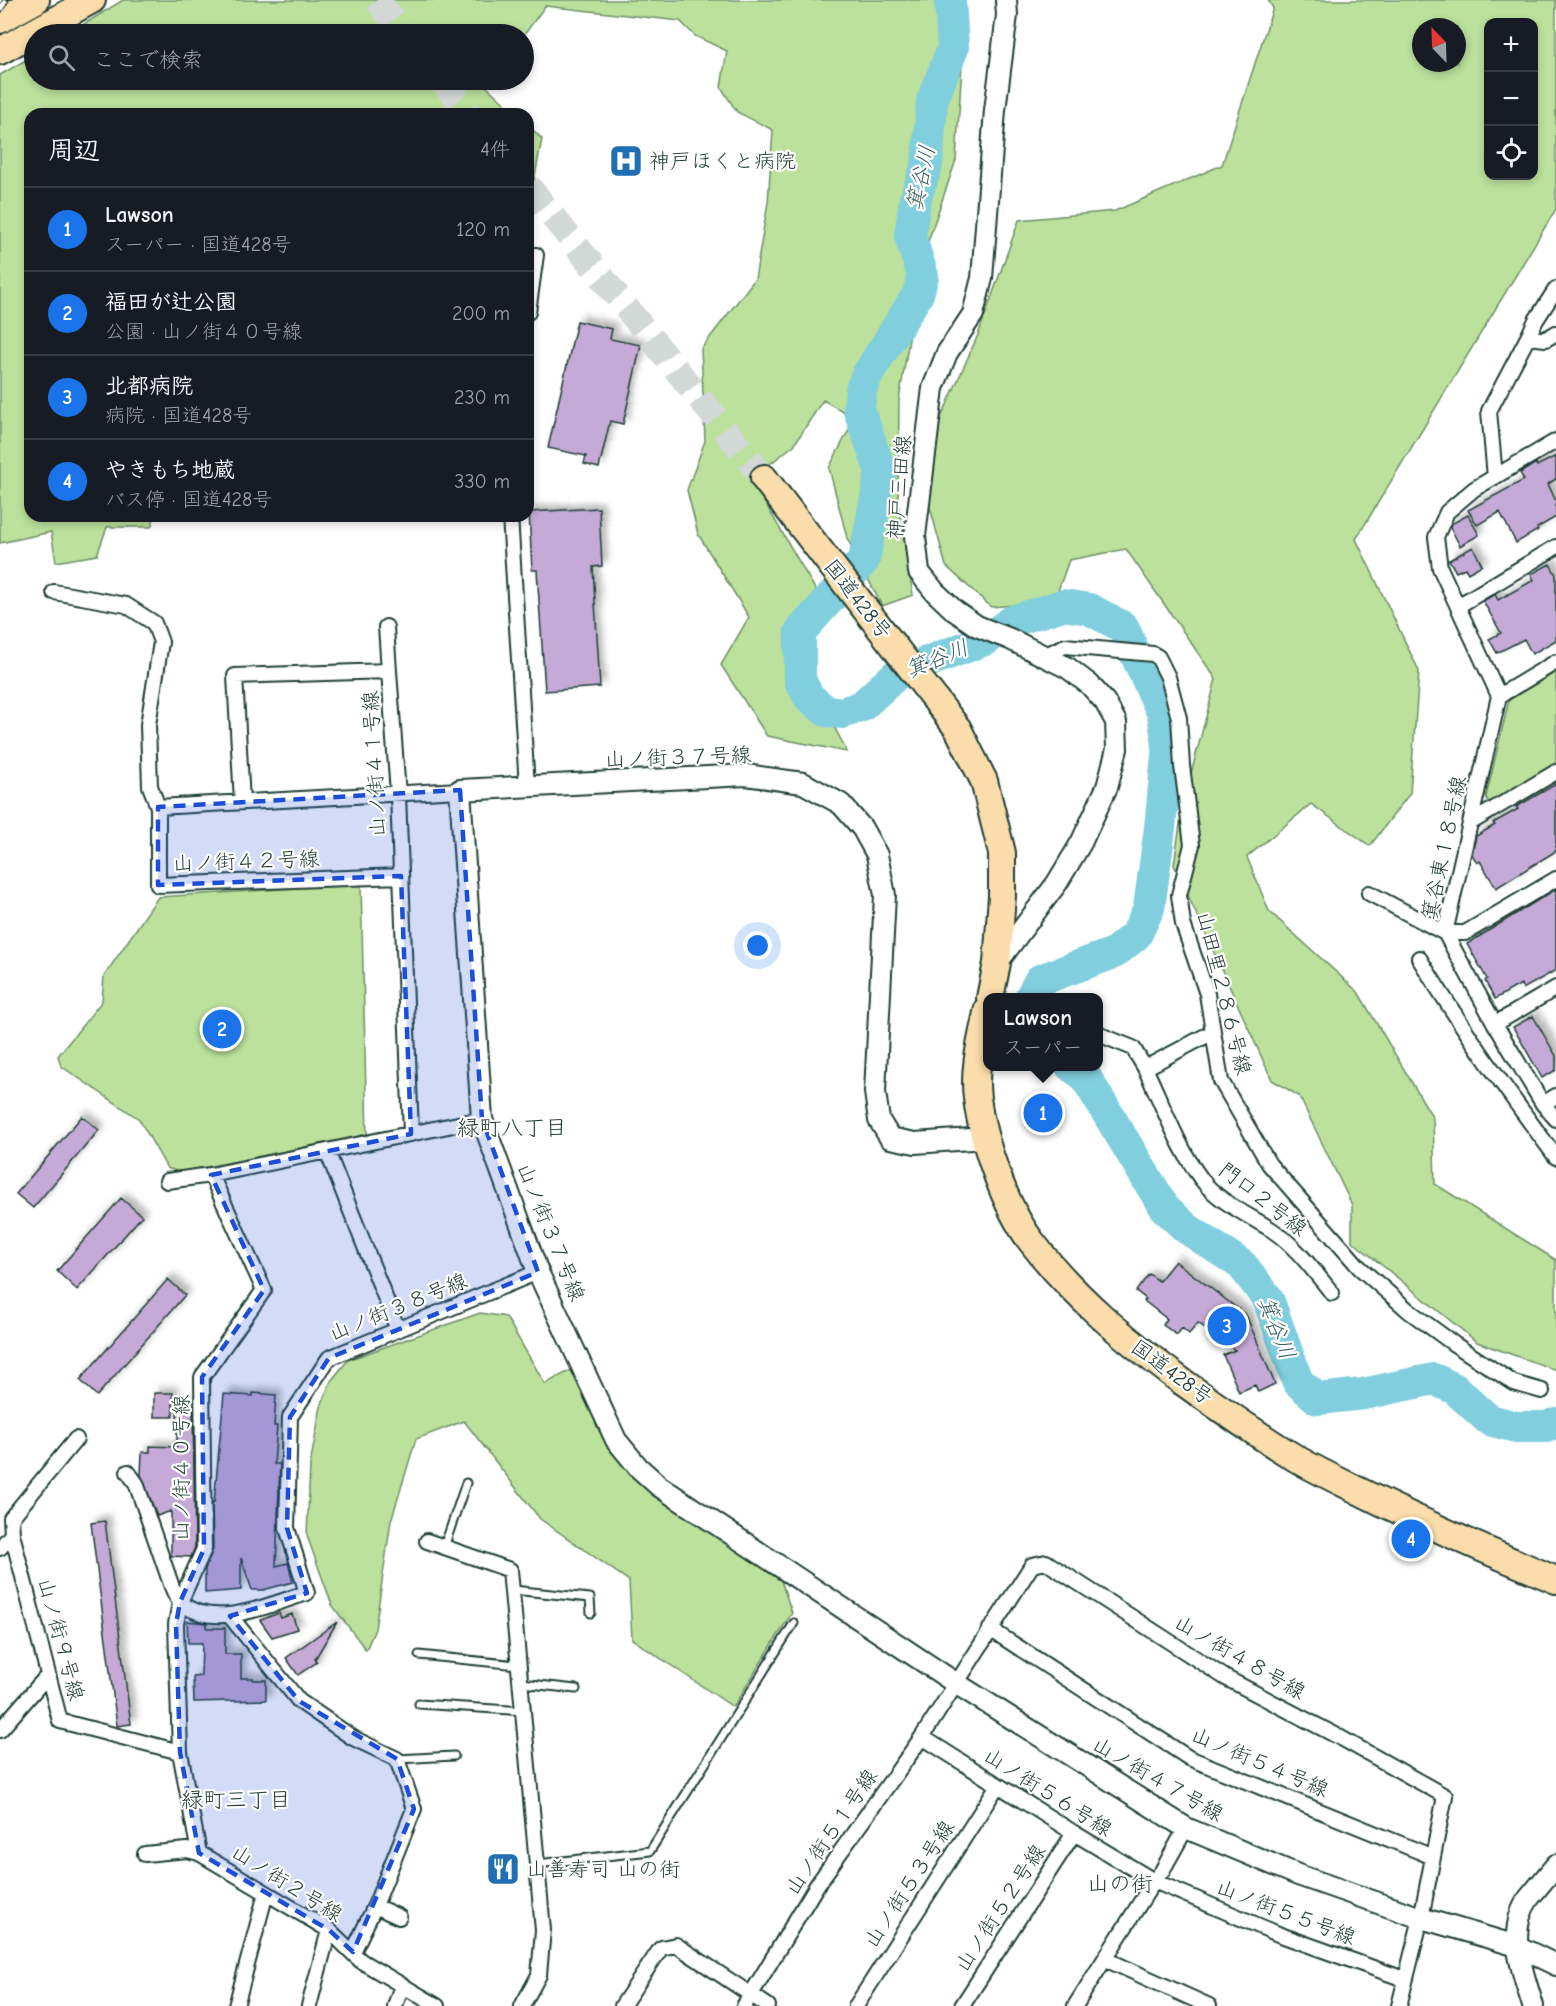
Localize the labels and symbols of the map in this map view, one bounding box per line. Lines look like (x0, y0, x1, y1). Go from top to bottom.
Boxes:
north arrow (1412, 18, 1466, 72)
hospital icon: 神戸ほくと病院 (608, 143, 644, 179)
water label: 箕谷川 (901, 143, 941, 213)
place label: 神戸ほくと病院 (649, 149, 796, 173)
street label: 神戸三田線 (882, 434, 916, 540)
street label: 国道428号 (819, 554, 897, 644)
water label: 箕谷川 (902, 635, 972, 683)
street label: 山ノ街４１号線 (358, 690, 390, 838)
street label: 山ノ街３７号線 (604, 742, 752, 772)
street label: 箕谷東１８号線 (1417, 774, 1471, 922)
street label: 山ノ街４２号線 (172, 846, 320, 876)
street label: 山田里２８６号線 (1192, 909, 1256, 1077)
your location (743, 931, 772, 960)
pin: 2 (202, 1006, 242, 1052)
pin: 1 (1024, 1090, 1062, 1136)
district label: 緑町八丁目 (457, 1115, 567, 1141)
street label: 門口２号線 (1214, 1157, 1312, 1241)
street label: 山ノ街３７号線 (512, 1159, 590, 1305)
street label: 山ノ街３８号線 (325, 1268, 471, 1346)
water label: 箕谷川 (1252, 1293, 1300, 1363)
pin: 3 (1208, 1304, 1246, 1348)
street label: 国道428号 (1127, 1334, 1217, 1410)
street label: 山ノ街４０号線 (169, 1395, 193, 1542)
pin: 4 (1392, 1516, 1430, 1562)
street label: 山ノ街９号線 (33, 1575, 89, 1703)
street label: 山ノ街４８号線 (1170, 1610, 1310, 1704)
street label: 山ノ街５４号線 (1188, 1722, 1332, 1802)
street label: 山ノ街４７号線 (1088, 1732, 1228, 1826)
street label: 山ノ街５６号線 (979, 1743, 1117, 1841)
street label: 山ノ街５１号線 (780, 1764, 882, 1900)
district label: 緑町三丁目 (181, 1787, 291, 1813)
street label: 山ノ街５３号線 (859, 1816, 959, 1952)
street label: 山ノ街２号線 (227, 1839, 347, 1927)
street label: 山ノ街５２号線 (950, 1840, 1050, 1976)
restaurant icon: 山善寿司 山の街 (485, 1851, 521, 1887)
place label: 山善寿司 山の街 (526, 1857, 680, 1881)
district label: 山の街 (1087, 1871, 1153, 1897)
street label: 山ノ街５５号線 (1213, 1874, 1359, 1950)

